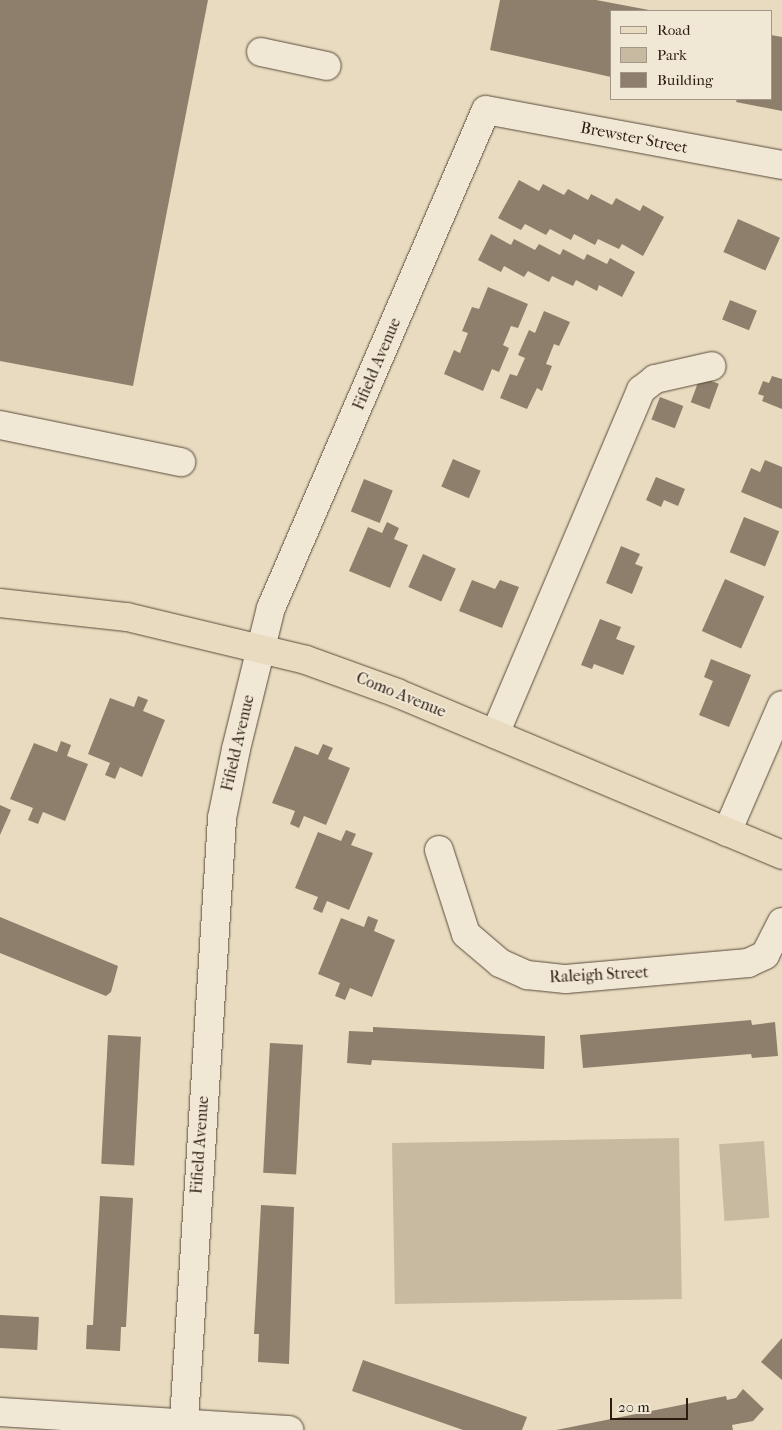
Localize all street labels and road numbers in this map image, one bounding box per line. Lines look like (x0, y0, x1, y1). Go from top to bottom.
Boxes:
street label: Brewster Street (579, 118, 689, 158)
street label: Fifield Avenue (349, 315, 405, 413)
street label: Como Avenue (353, 668, 449, 722)
street label: Fifield Avenue (218, 693, 258, 793)
street label: Raleigh Street (549, 963, 649, 987)
street label: Fifield Avenue (187, 1095, 213, 1195)

